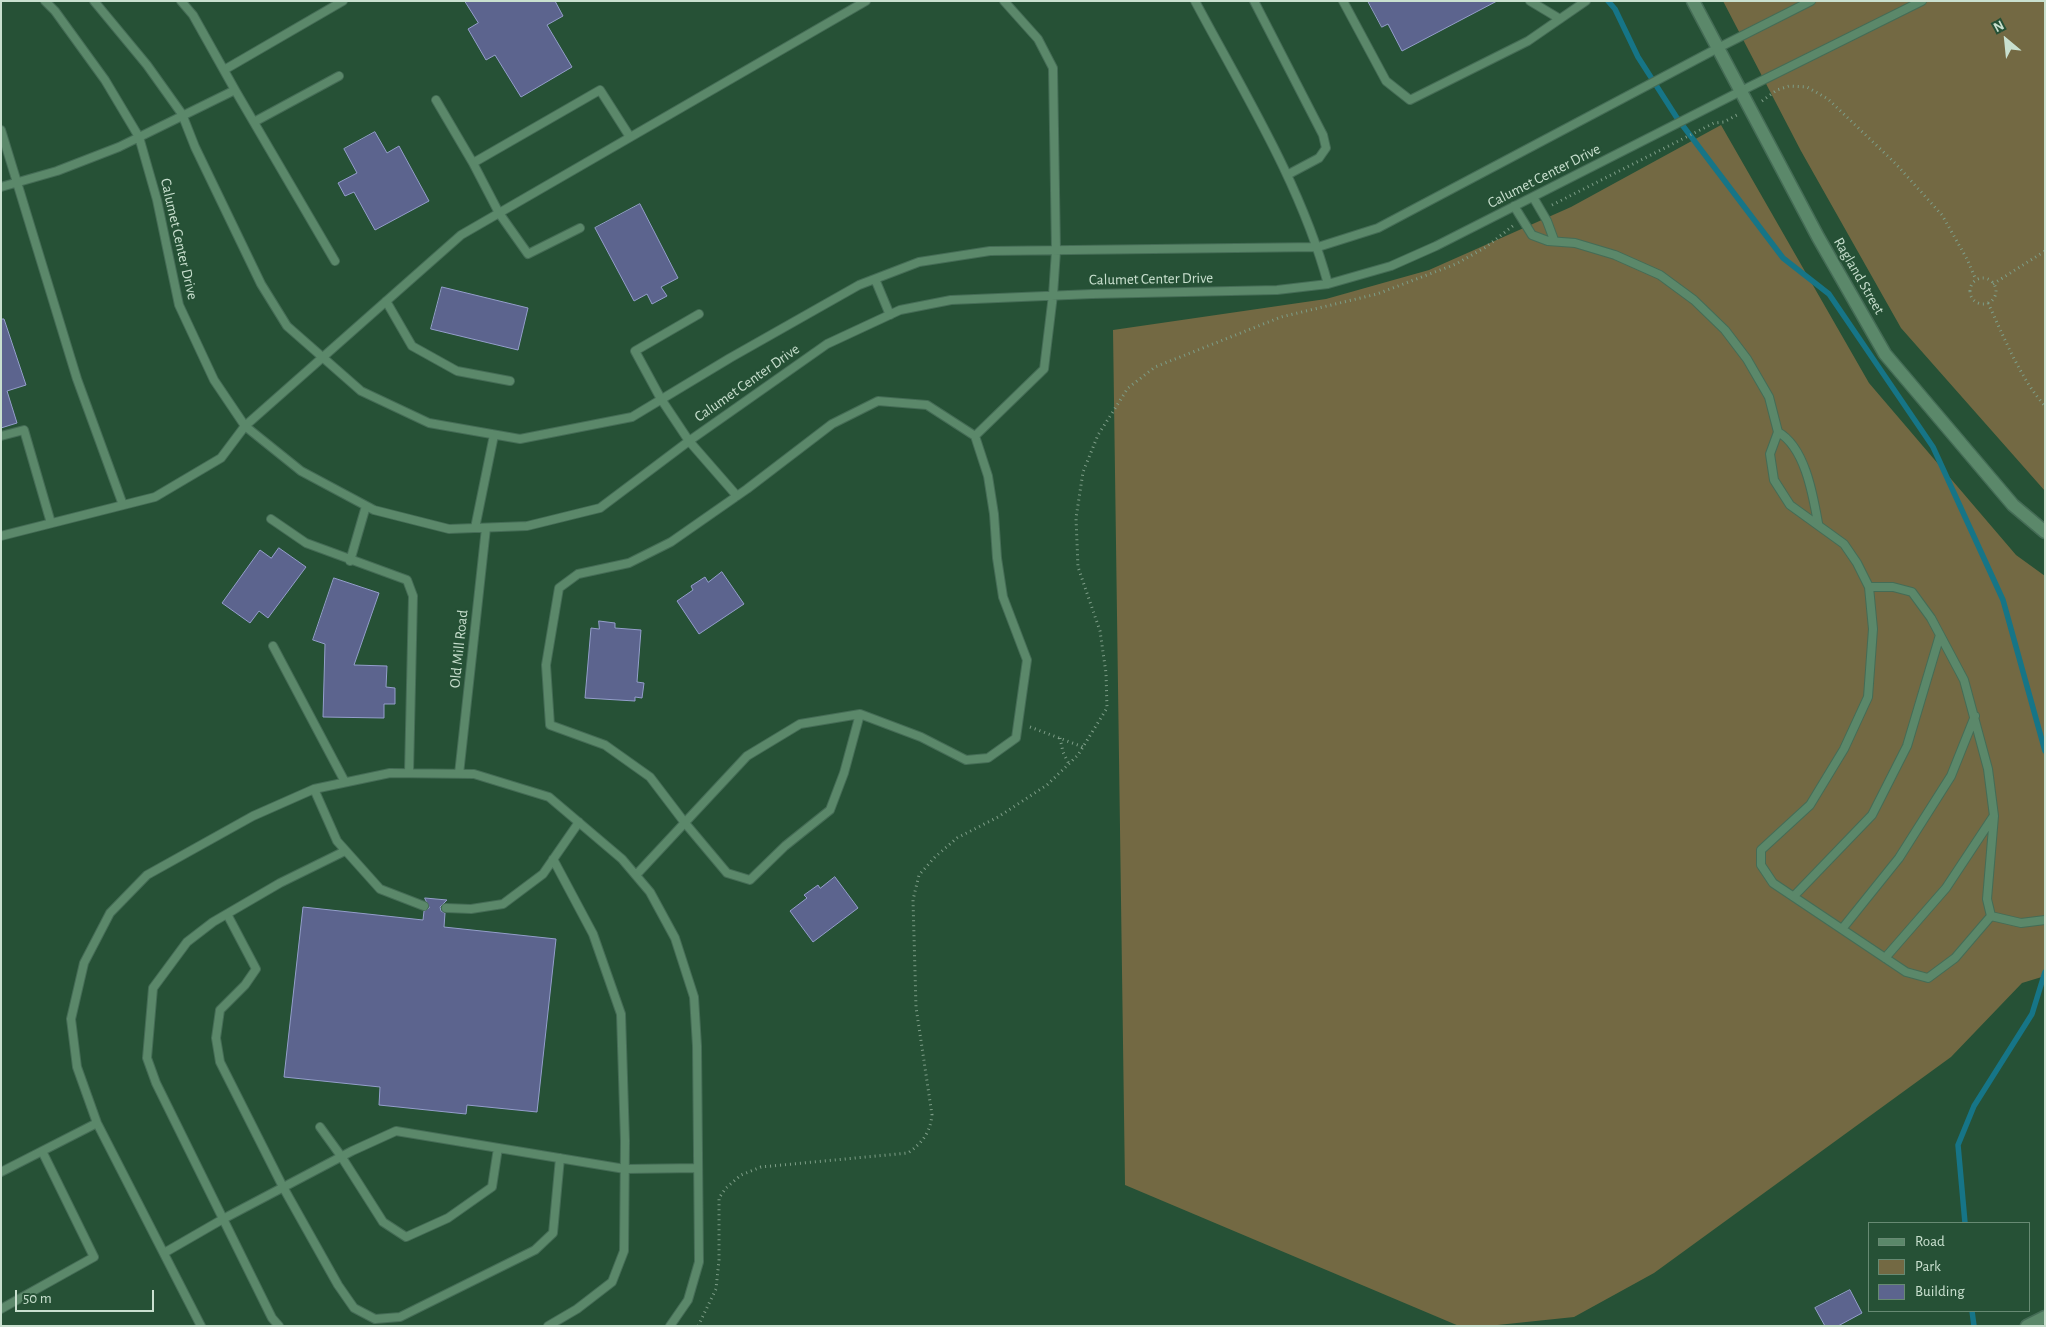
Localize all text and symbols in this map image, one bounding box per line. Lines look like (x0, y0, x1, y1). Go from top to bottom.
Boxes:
north arrow (1981, 15, 2031, 65)
text: N (1991, 18, 2007, 35)
street label: Calumet Center Drive (1485, 140, 1603, 212)
street label: Calumet Center Drive (156, 176, 202, 302)
street label: Ragland Street (1830, 234, 1888, 318)
street label: Calumet Center Drive (1089, 269, 1213, 289)
street label: Calumet Center Drive (691, 340, 803, 426)
street label: Old Mill Road (446, 609, 472, 689)
legend (1868, 1222, 2031, 1312)
text: Road (1915, 1234, 1945, 1249)
text: Park (1915, 1259, 1941, 1274)
scale bar (18, 1280, 156, 1312)
text: Building (1915, 1284, 1965, 1299)
text: 50 m (23, 1291, 52, 1306)

